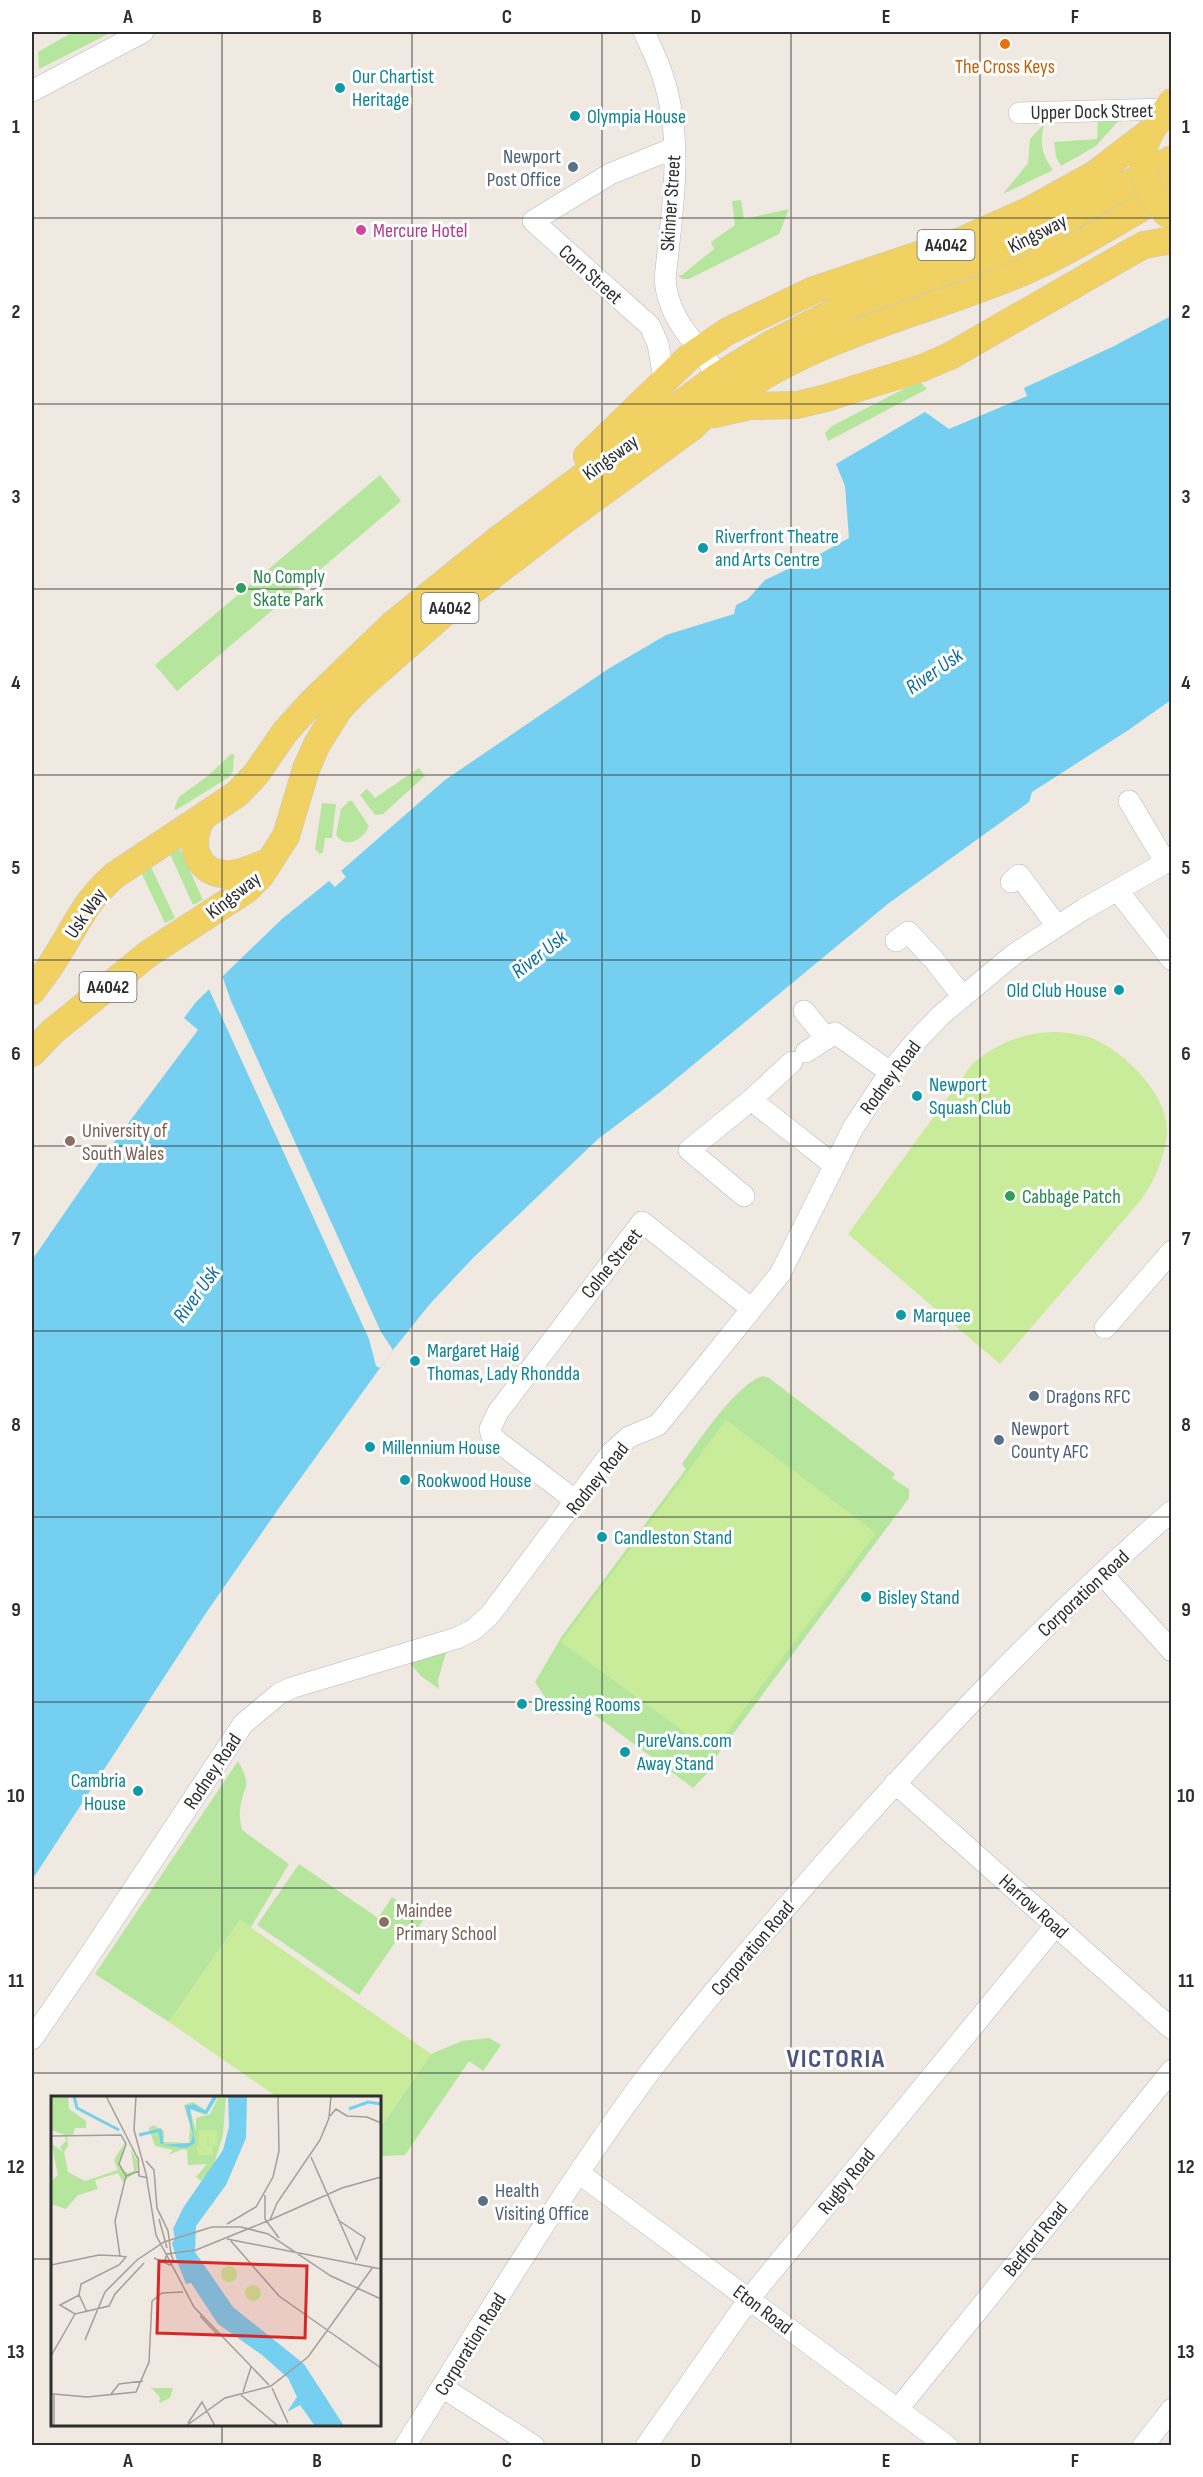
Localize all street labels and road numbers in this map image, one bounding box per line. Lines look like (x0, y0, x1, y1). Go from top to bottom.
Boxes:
street label: Upper Dock Street (1031, 99, 1154, 125)
street label: Skinner Street (656, 154, 686, 252)
street label: Kingsway (1004, 209, 1071, 259)
road number: A4042 (918, 230, 974, 260)
street label: Corn Street (554, 240, 627, 310)
street label: Kingsway (578, 429, 643, 486)
road number: A4042 (422, 593, 478, 623)
street label: Kingsway (201, 867, 266, 925)
street label: Usk Way (60, 884, 112, 943)
road number: A4042 (80, 972, 136, 1002)
street label: Rodney Road (855, 1036, 926, 1119)
street label: Colne Street (576, 1224, 647, 1304)
street label: Rodney Road (561, 1438, 634, 1520)
street label: Corporation Road (1033, 1545, 1134, 1642)
street label: Rodney Road (179, 1729, 247, 1814)
street label: Harrow Road (994, 1869, 1073, 1944)
street label: Corporation Road (706, 1896, 799, 2001)
street label: Rugby Road (813, 2144, 881, 2219)
street label: Bedford Road (998, 2197, 1073, 2282)
street label: Eton Road (728, 2280, 797, 2340)
street label: Corporation Road (430, 2289, 512, 2400)

